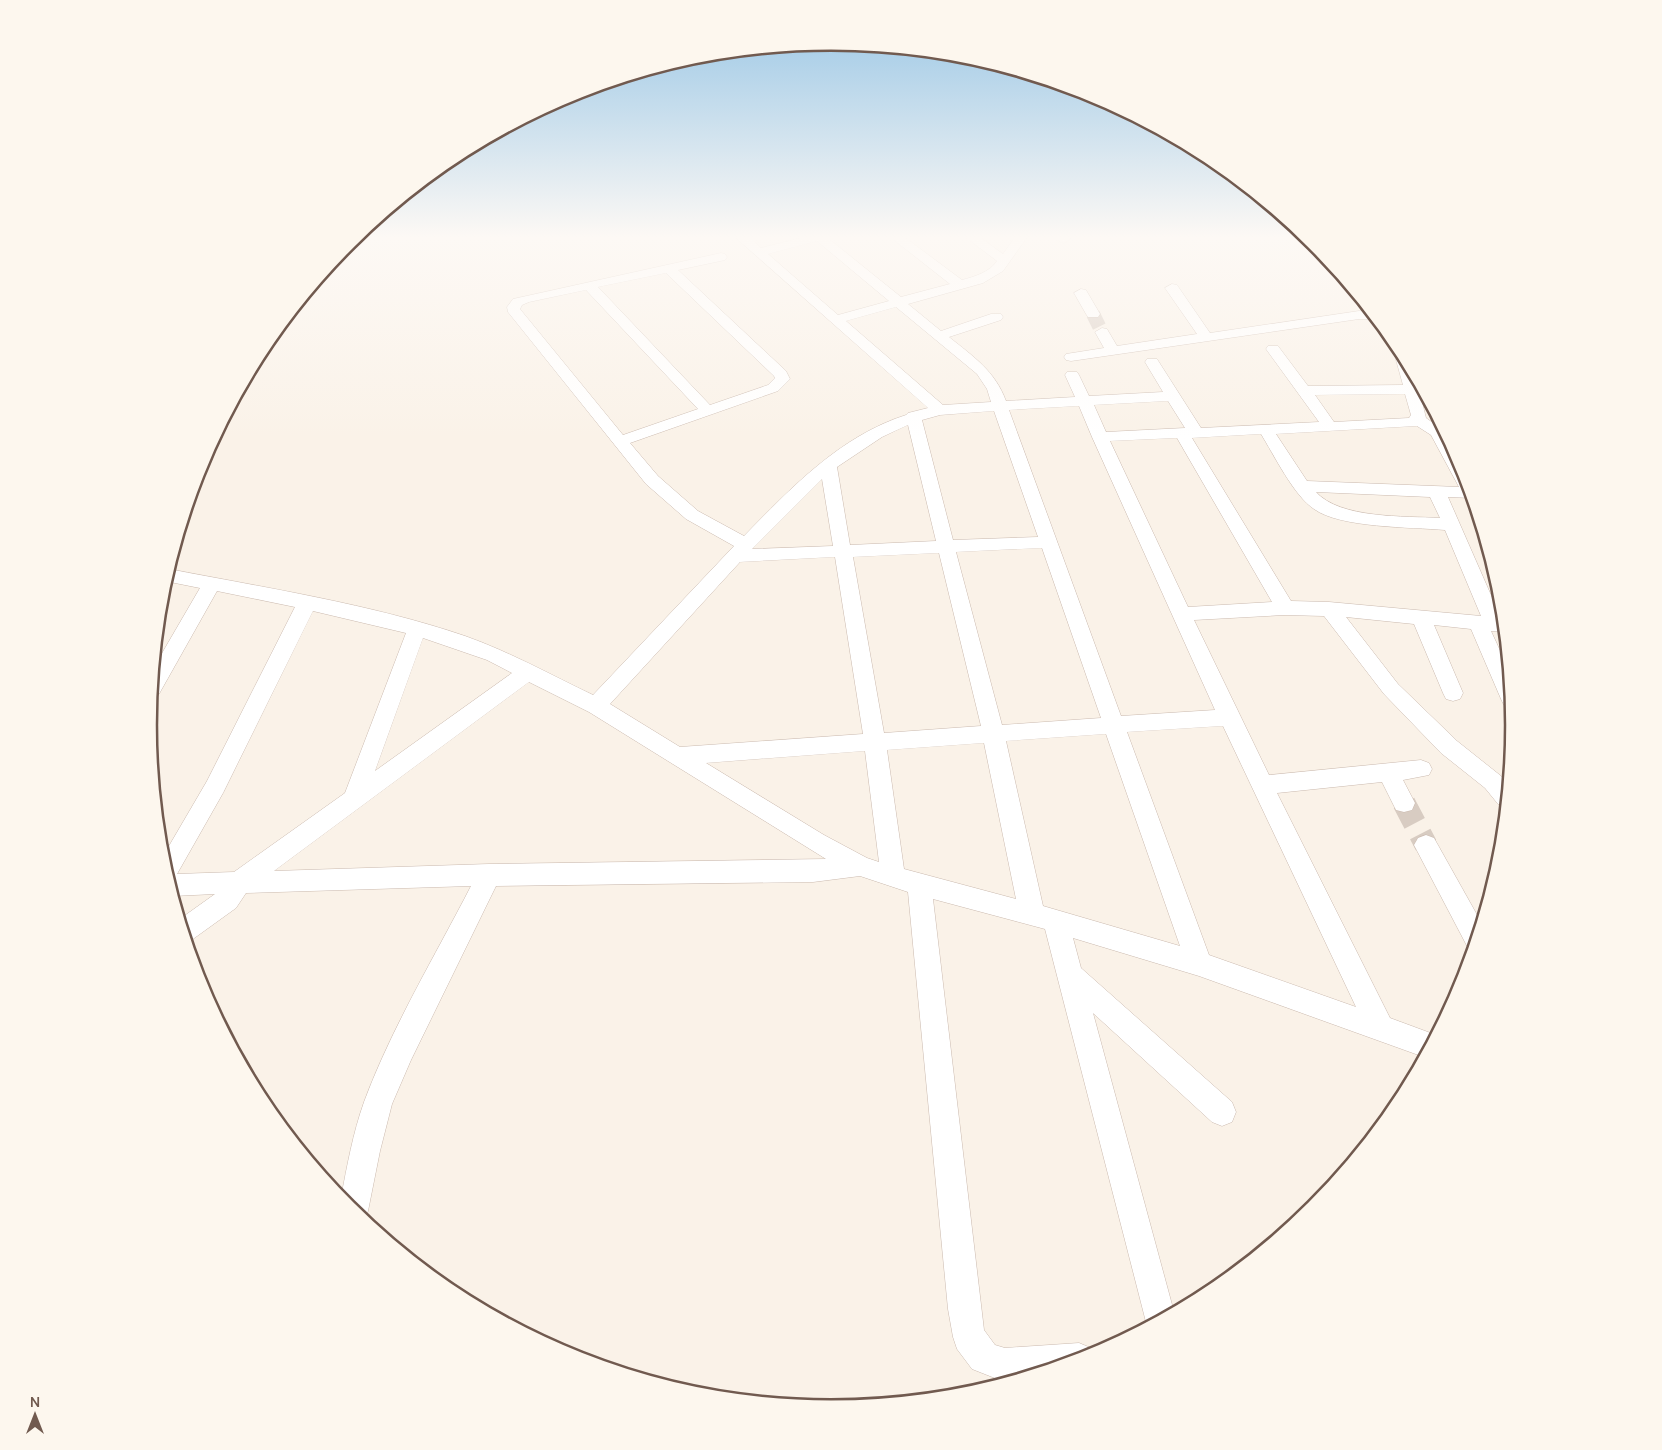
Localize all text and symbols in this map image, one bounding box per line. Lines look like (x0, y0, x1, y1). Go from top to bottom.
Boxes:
north arrow (10, 1390, 60, 1440)
text: N (30, 1392, 40, 1411)

